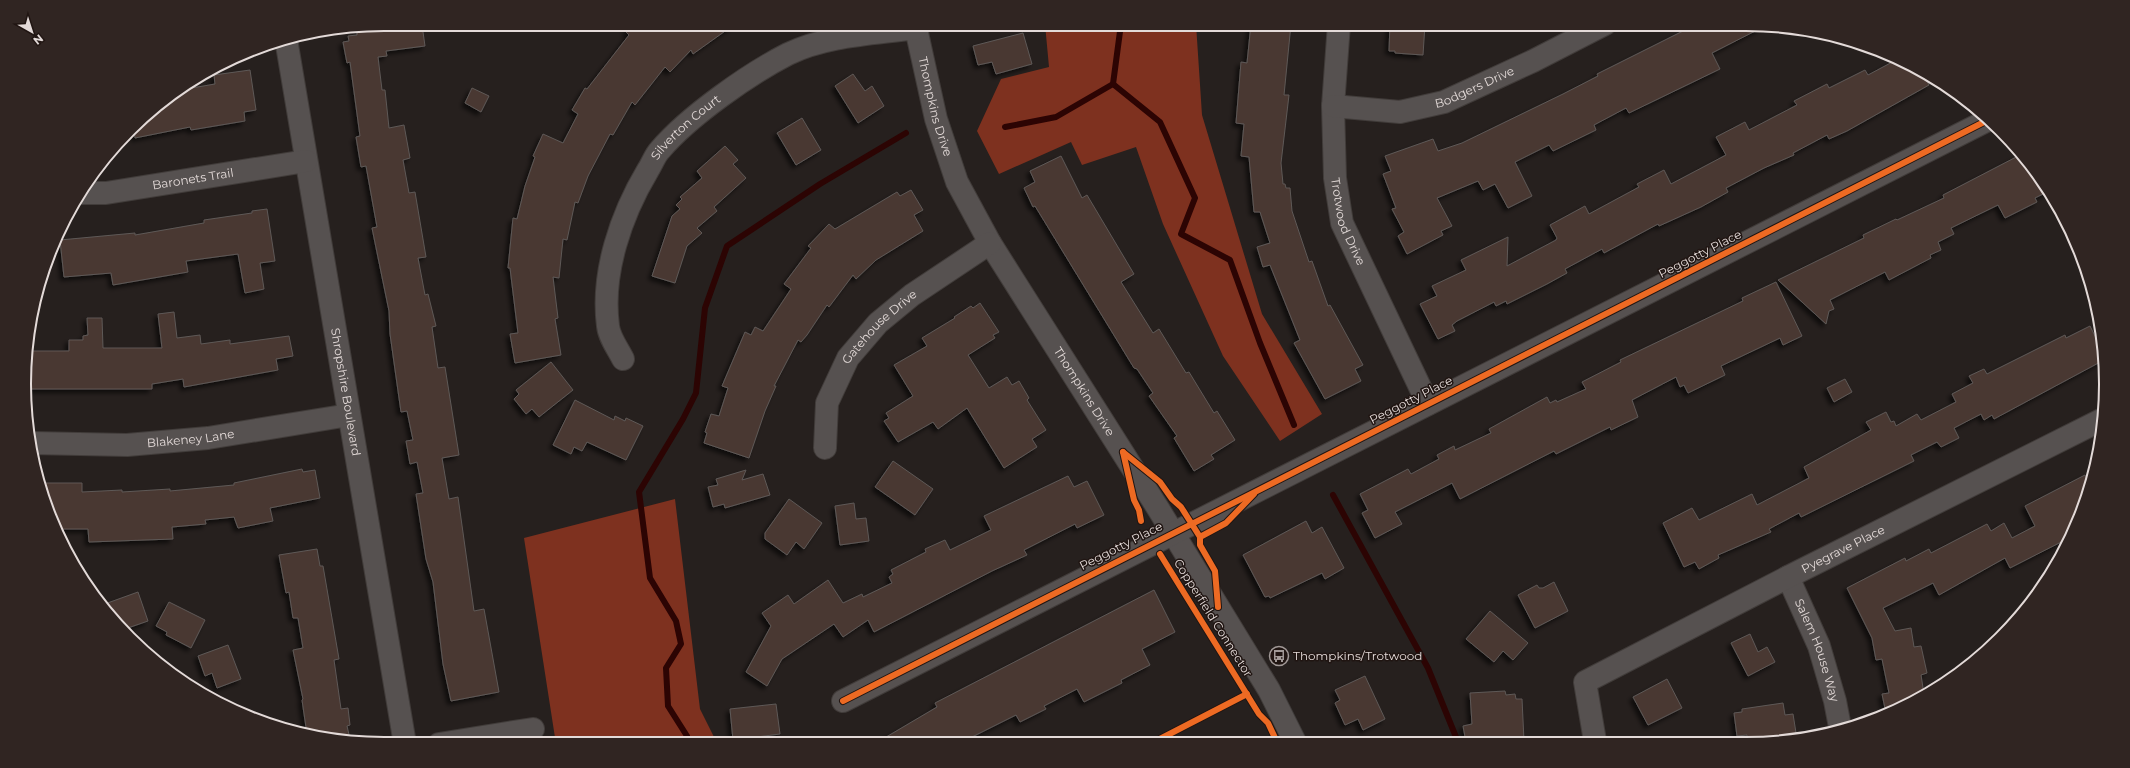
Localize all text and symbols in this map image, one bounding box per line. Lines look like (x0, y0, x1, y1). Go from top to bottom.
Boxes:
north arrow (12, 12, 52, 52)
text: N (30, 32, 46, 48)
street label: Thompkins Drive (915, 55, 956, 158)
street label: Bodgers Drive (1433, 63, 1516, 111)
street label: Silverton Court (647, 91, 723, 162)
street label: Baronets Trail (151, 165, 235, 193)
street label: Trotwood Drive (1328, 177, 1369, 268)
street label: Peggotty Place (1656, 226, 1744, 281)
street label: Gatehouse Drive (838, 286, 919, 366)
street label: Shropshire Boulevard (328, 327, 364, 457)
street label: Thompkins Drive (1051, 344, 1118, 439)
street label: Peggotty Place (1367, 372, 1455, 427)
street label: Blakeney Lane (146, 426, 236, 450)
street label: Peggotty Place (1077, 518, 1165, 573)
street label: Pyegrave Place (1799, 522, 1887, 576)
street label: Copperfield Connector (1171, 556, 1256, 680)
street label: Salem House Way (1792, 596, 1843, 704)
bus stop icon: Thompkins/Trotwood (1268, 645, 1290, 667)
place label: Thompkins/Trotwood (1293, 648, 1422, 663)

